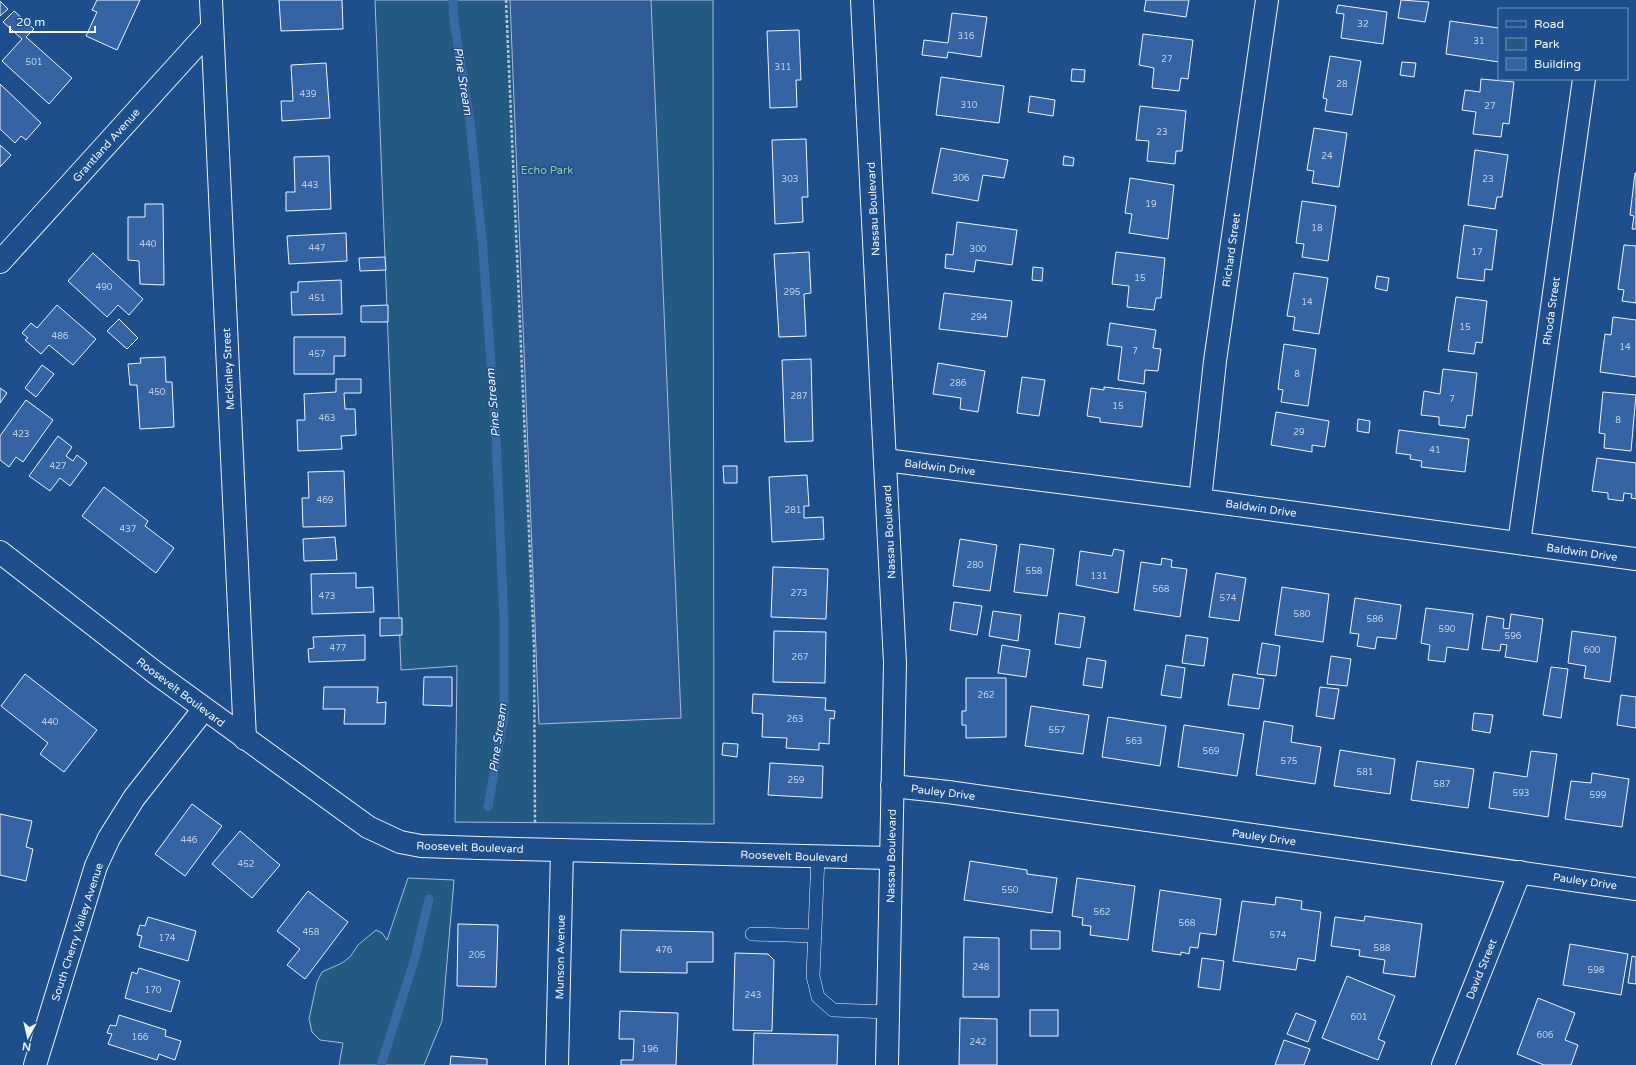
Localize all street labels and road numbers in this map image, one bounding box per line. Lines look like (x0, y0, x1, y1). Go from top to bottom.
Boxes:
street label: Grantland Avenue (70, 106, 143, 185)
street label: Nassau Boulevard (865, 162, 882, 256)
street label: Richard Street (1220, 212, 1243, 288)
street label: Rhoda Street (1540, 276, 1563, 346)
street label: McKinley Street (220, 328, 237, 410)
street label: Baldwin Drive (904, 457, 976, 478)
street label: Nassau Boulevard (881, 485, 898, 579)
street label: Baldwin Drive (1225, 497, 1297, 520)
street label: Baldwin Drive (1546, 541, 1618, 564)
street label: Roosevelt Boulevard (134, 655, 227, 730)
street label: Pauley Drive (910, 782, 976, 803)
street label: Nassau Boulevard (884, 809, 899, 903)
street label: Pauley Drive (1231, 827, 1297, 848)
street label: Roosevelt Boulevard (416, 839, 524, 856)
street label: Roosevelt Boulevard (740, 848, 848, 865)
street label: South Cherry Valley Avenue (49, 861, 106, 1003)
street label: Pauley Drive (1552, 871, 1618, 892)
street label: Munson Avenue (553, 915, 568, 1000)
street label: David Street (1463, 937, 1499, 1001)

